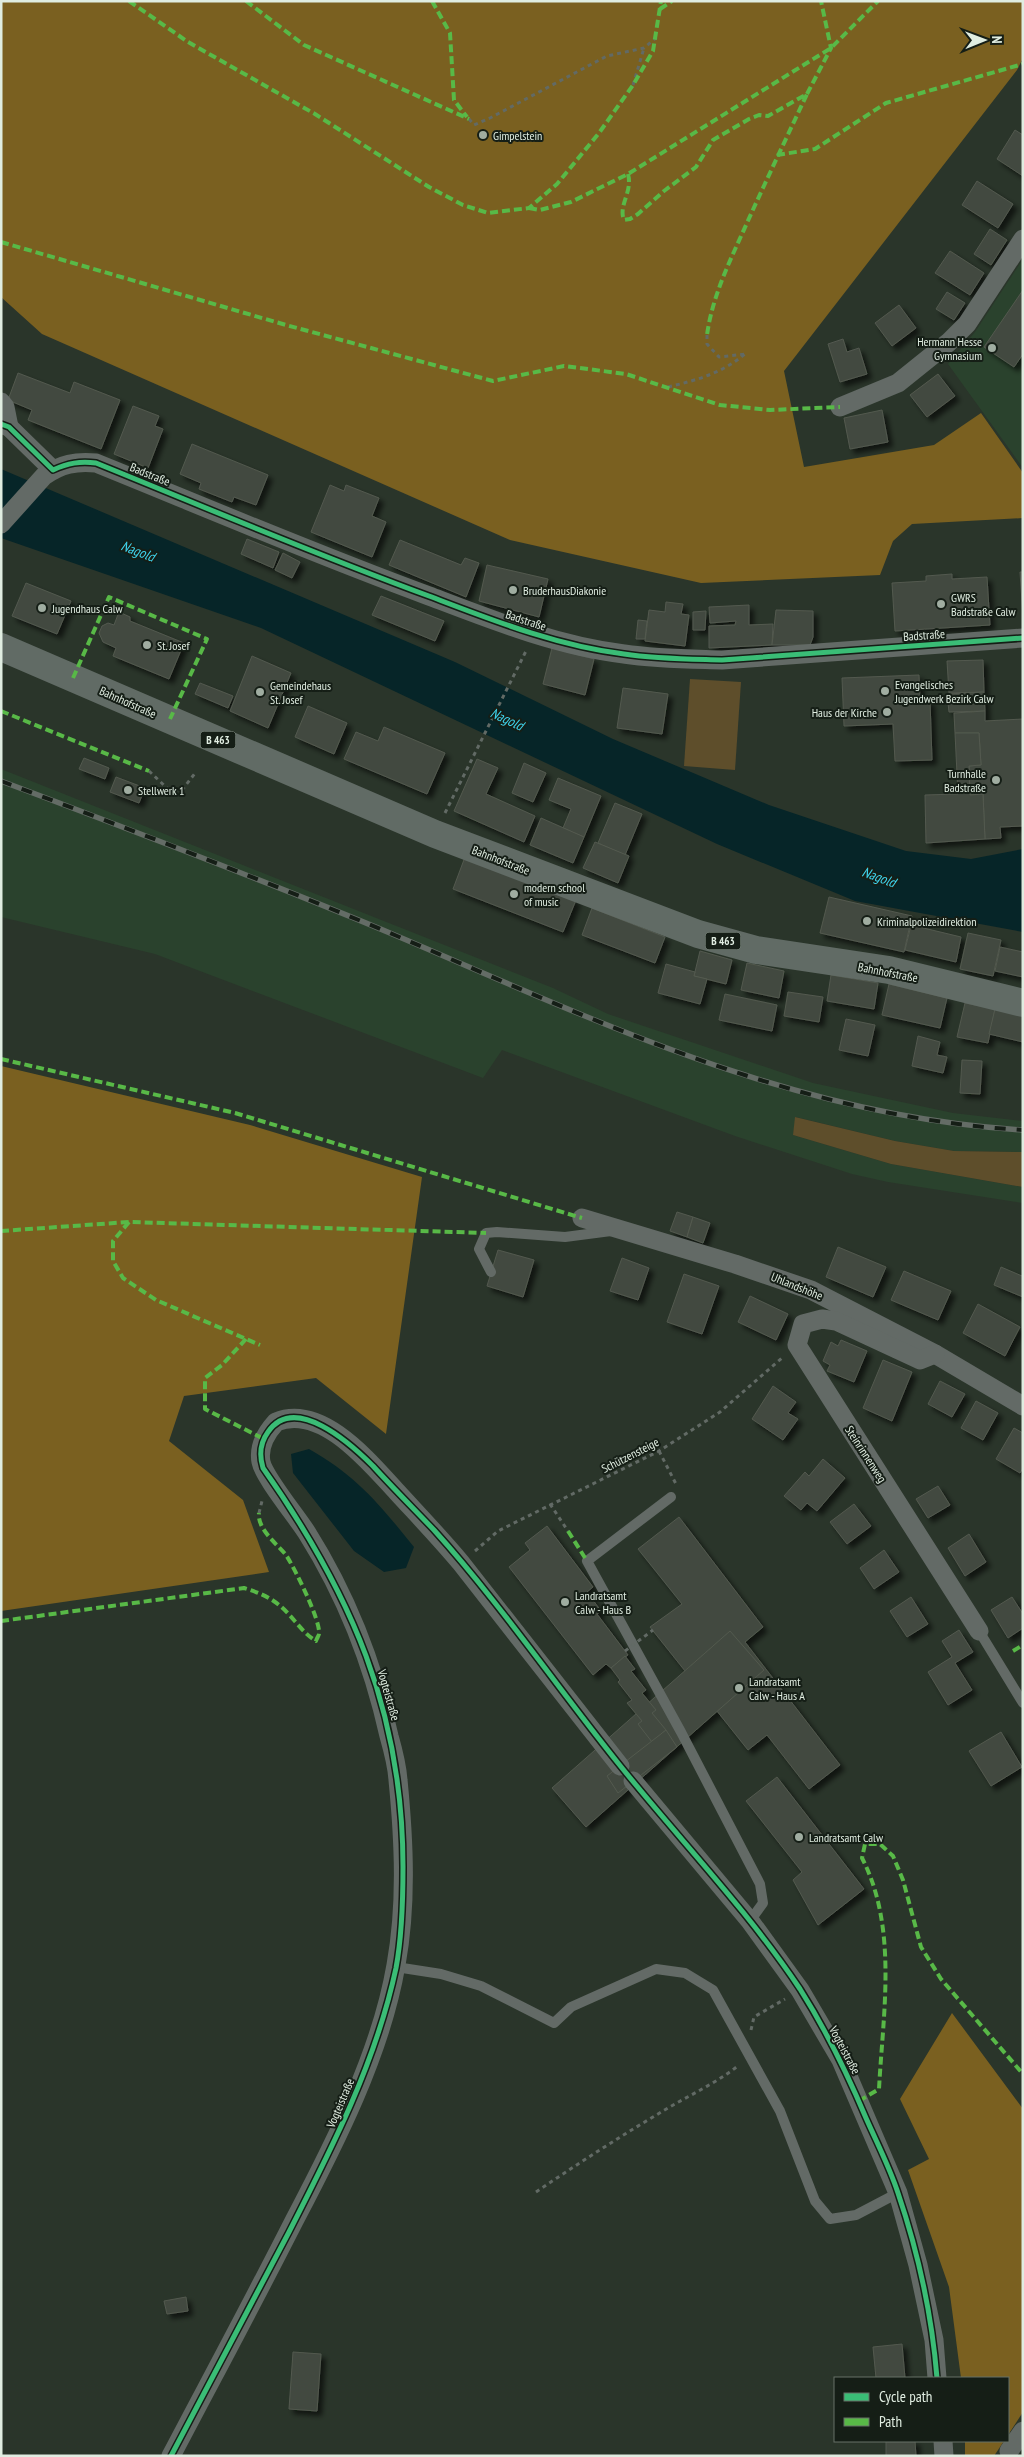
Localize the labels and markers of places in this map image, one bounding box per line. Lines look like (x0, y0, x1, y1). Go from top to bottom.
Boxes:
place label: Gimpelstein (493, 128, 542, 143)
marker: Gimpelstein (477, 129, 489, 141)
place label: Hermann Hesse Gymnasium (917, 334, 982, 363)
marker: Hermann Hesse Gymnasium (986, 342, 998, 354)
place label: BruderhausDiakonie (523, 583, 606, 598)
marker: BruderhausDiakonie (507, 584, 519, 596)
place label: GWRS Badstraße Calw (951, 590, 1016, 619)
marker: GWRS Badstraße Calw (935, 598, 947, 610)
place label: Jugendhaus Calw (51, 601, 124, 616)
marker: Jugendhaus Calw (36, 602, 48, 614)
place label: St. Josef (157, 638, 190, 653)
marker: St. Josef (141, 639, 153, 651)
place label: Evangelisches Jugendwerk Bezirk Calw (894, 677, 994, 706)
place label: Gemeindehaus St. Josef (270, 678, 331, 707)
marker: Evangelisches Jugendwerk Bezirk Calw (879, 685, 891, 697)
marker: Gemeindehaus St. Josef (254, 686, 266, 698)
place label: Haus der Kirche (812, 705, 877, 720)
marker: Haus der Kirche (881, 706, 893, 718)
place label: Turnhalle Badstraße (944, 766, 986, 795)
marker: Turnhalle Badstraße (990, 774, 1002, 786)
place label: Stellwerk 1 (138, 783, 184, 798)
marker: Stellwerk 1 (122, 784, 134, 796)
place label: modern school of music (524, 880, 585, 909)
marker: modern school of music (508, 888, 520, 900)
place label: Kriminalpolizeidirektion (877, 914, 976, 929)
marker: Kriminalpolizeidirektion (861, 915, 873, 927)
place label: Landratsamt Calw - Haus B (575, 1588, 631, 1617)
marker: Landratsamt Calw - Haus B (559, 1596, 571, 1608)
place label: Landratsamt Calw - Haus A (749, 1674, 805, 1703)
marker: Landratsamt Calw - Haus A (733, 1682, 745, 1694)
place label: Landratsamt Calw (809, 1830, 884, 1845)
marker: Landratsamt Calw (793, 1831, 805, 1843)

